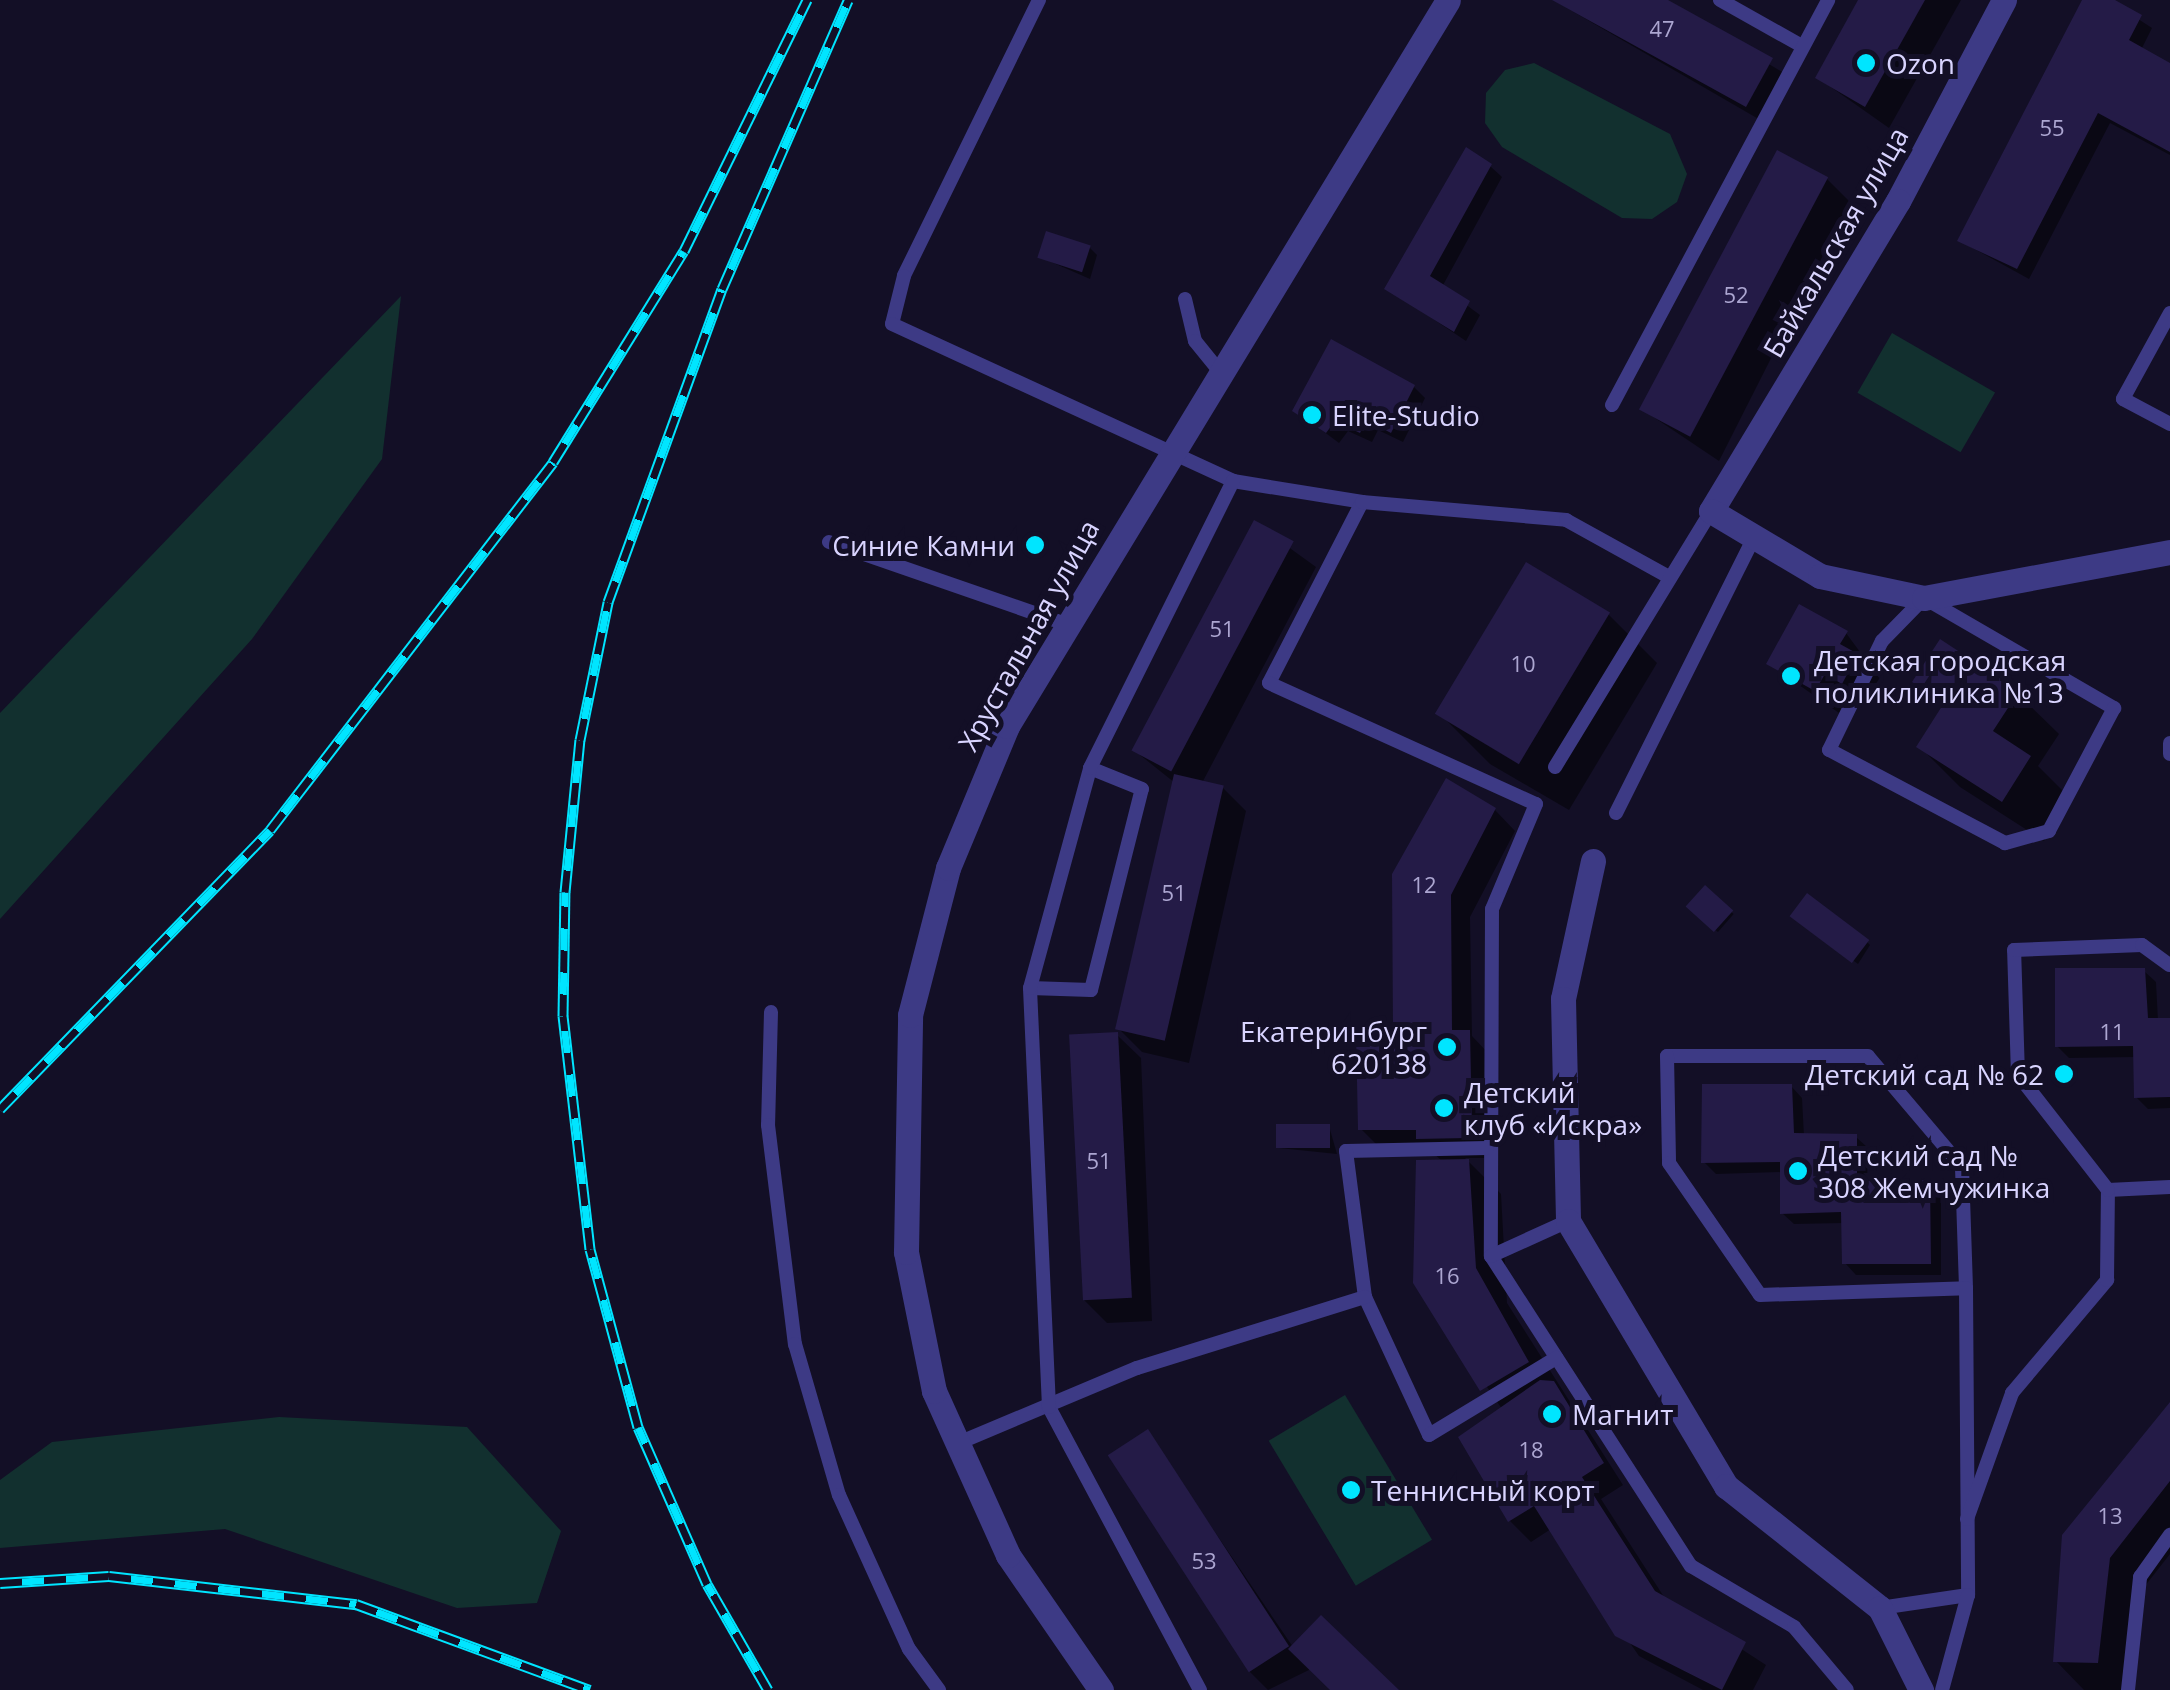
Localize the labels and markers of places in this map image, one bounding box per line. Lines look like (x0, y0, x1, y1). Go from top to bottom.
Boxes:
place label: Ozon (1886, 46, 1955, 80)
marker: Ozon (1855, 52, 1877, 74)
place label: Elite-Studio (1332, 398, 1480, 432)
marker: Elite-Studio (1301, 404, 1323, 426)
place label: Синие Камни (832, 528, 1015, 562)
marker: Синие Камни (1024, 534, 1046, 556)
place label: Детская городская поликлиника №13 (1814, 643, 2066, 709)
marker: Детская городская поликлиника №13 (1778, 663, 1804, 689)
place label: Екатеринбург 620138 (1240, 1014, 1427, 1080)
marker: Екатеринбург 620138 (1436, 1036, 1458, 1058)
place label: Детский сад № 62 (1805, 1057, 2044, 1091)
marker: Детский сад № 62 (2053, 1063, 2075, 1085)
place label: Детский клуб «Искра» (1464, 1075, 1642, 1141)
marker: Детский клуб «Искра» (1433, 1097, 1455, 1119)
place label: Детский сад № 308 Жемчужинка (1818, 1138, 2050, 1204)
marker: Детский сад № 308 Жемчужинка (1787, 1160, 1809, 1182)
place label: Магнит (1572, 1397, 1674, 1431)
marker: Магнит (1541, 1403, 1563, 1425)
place label: Теннисный корт (1371, 1473, 1595, 1507)
marker: Теннисный корт (1340, 1479, 1362, 1501)

